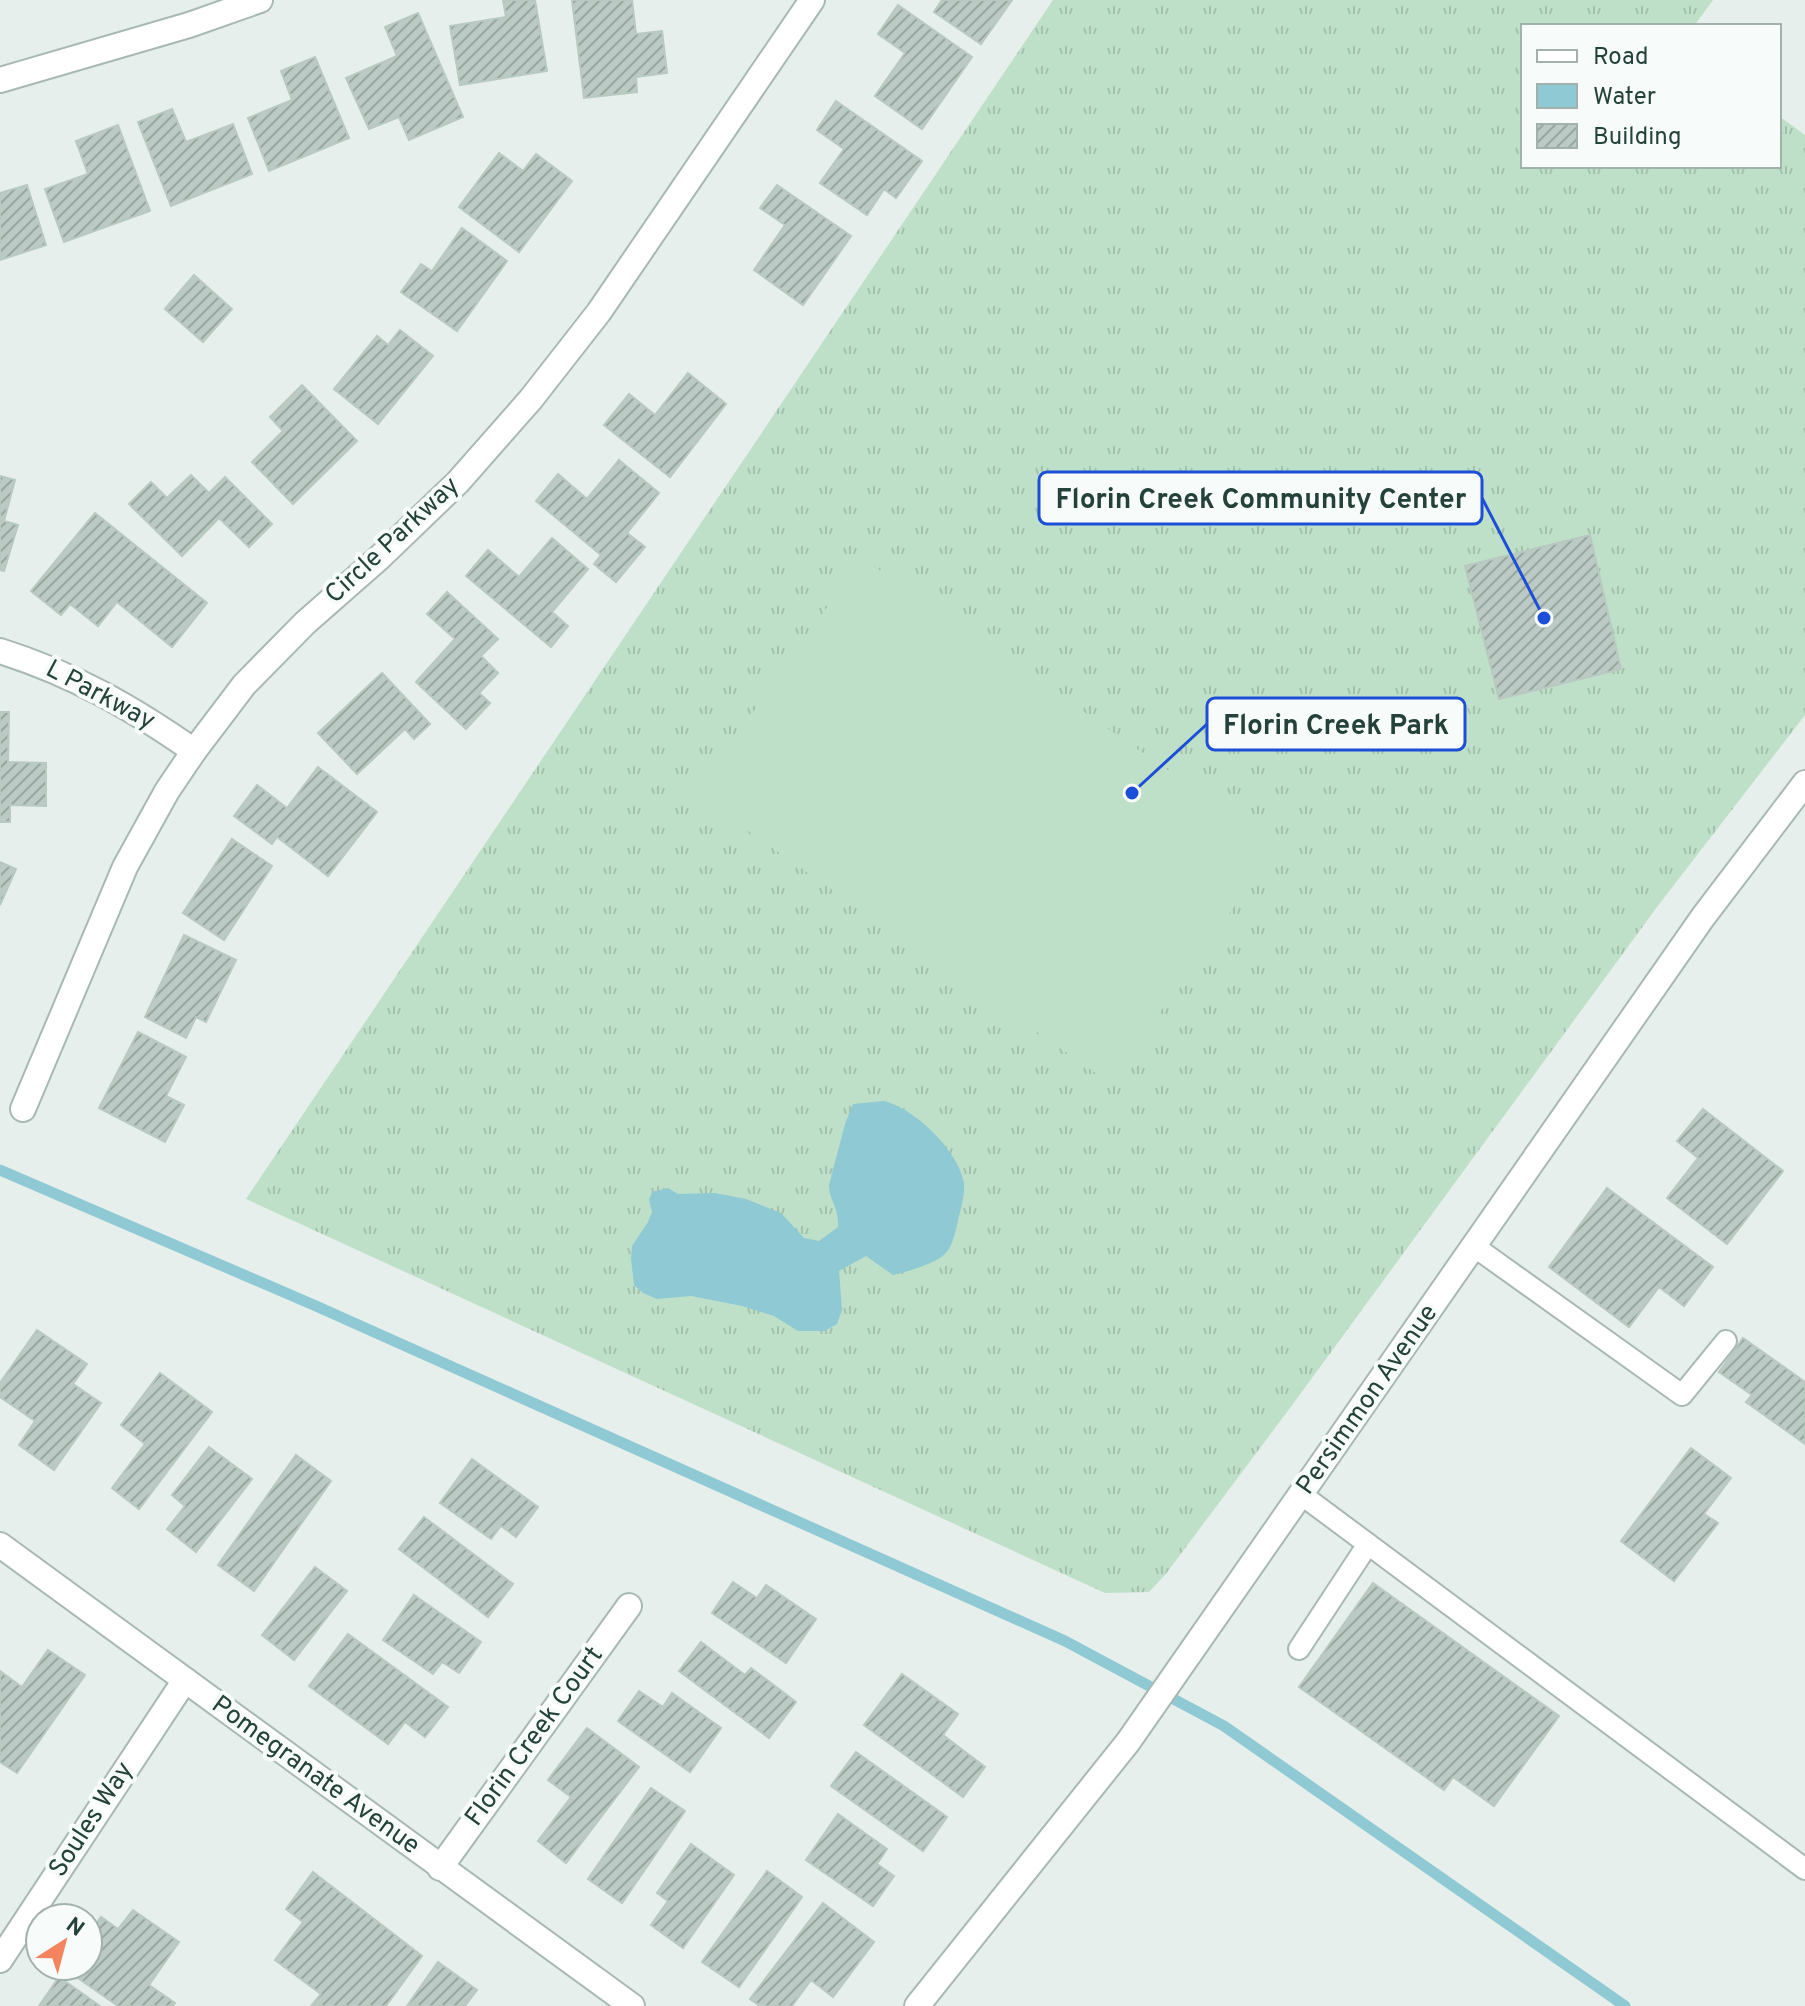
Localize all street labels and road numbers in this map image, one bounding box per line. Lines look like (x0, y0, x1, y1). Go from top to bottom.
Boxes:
street label: Circle Parkway (319, 470, 467, 612)
street label: L Parkway (40, 653, 160, 739)
street label: Persimmon Avenue (1290, 1298, 1446, 1502)
street label: Florin Creek Court (459, 1641, 611, 1833)
street label: Pomegranate Avenue (204, 1689, 426, 1863)
street label: Soules Way (42, 1756, 142, 1884)

